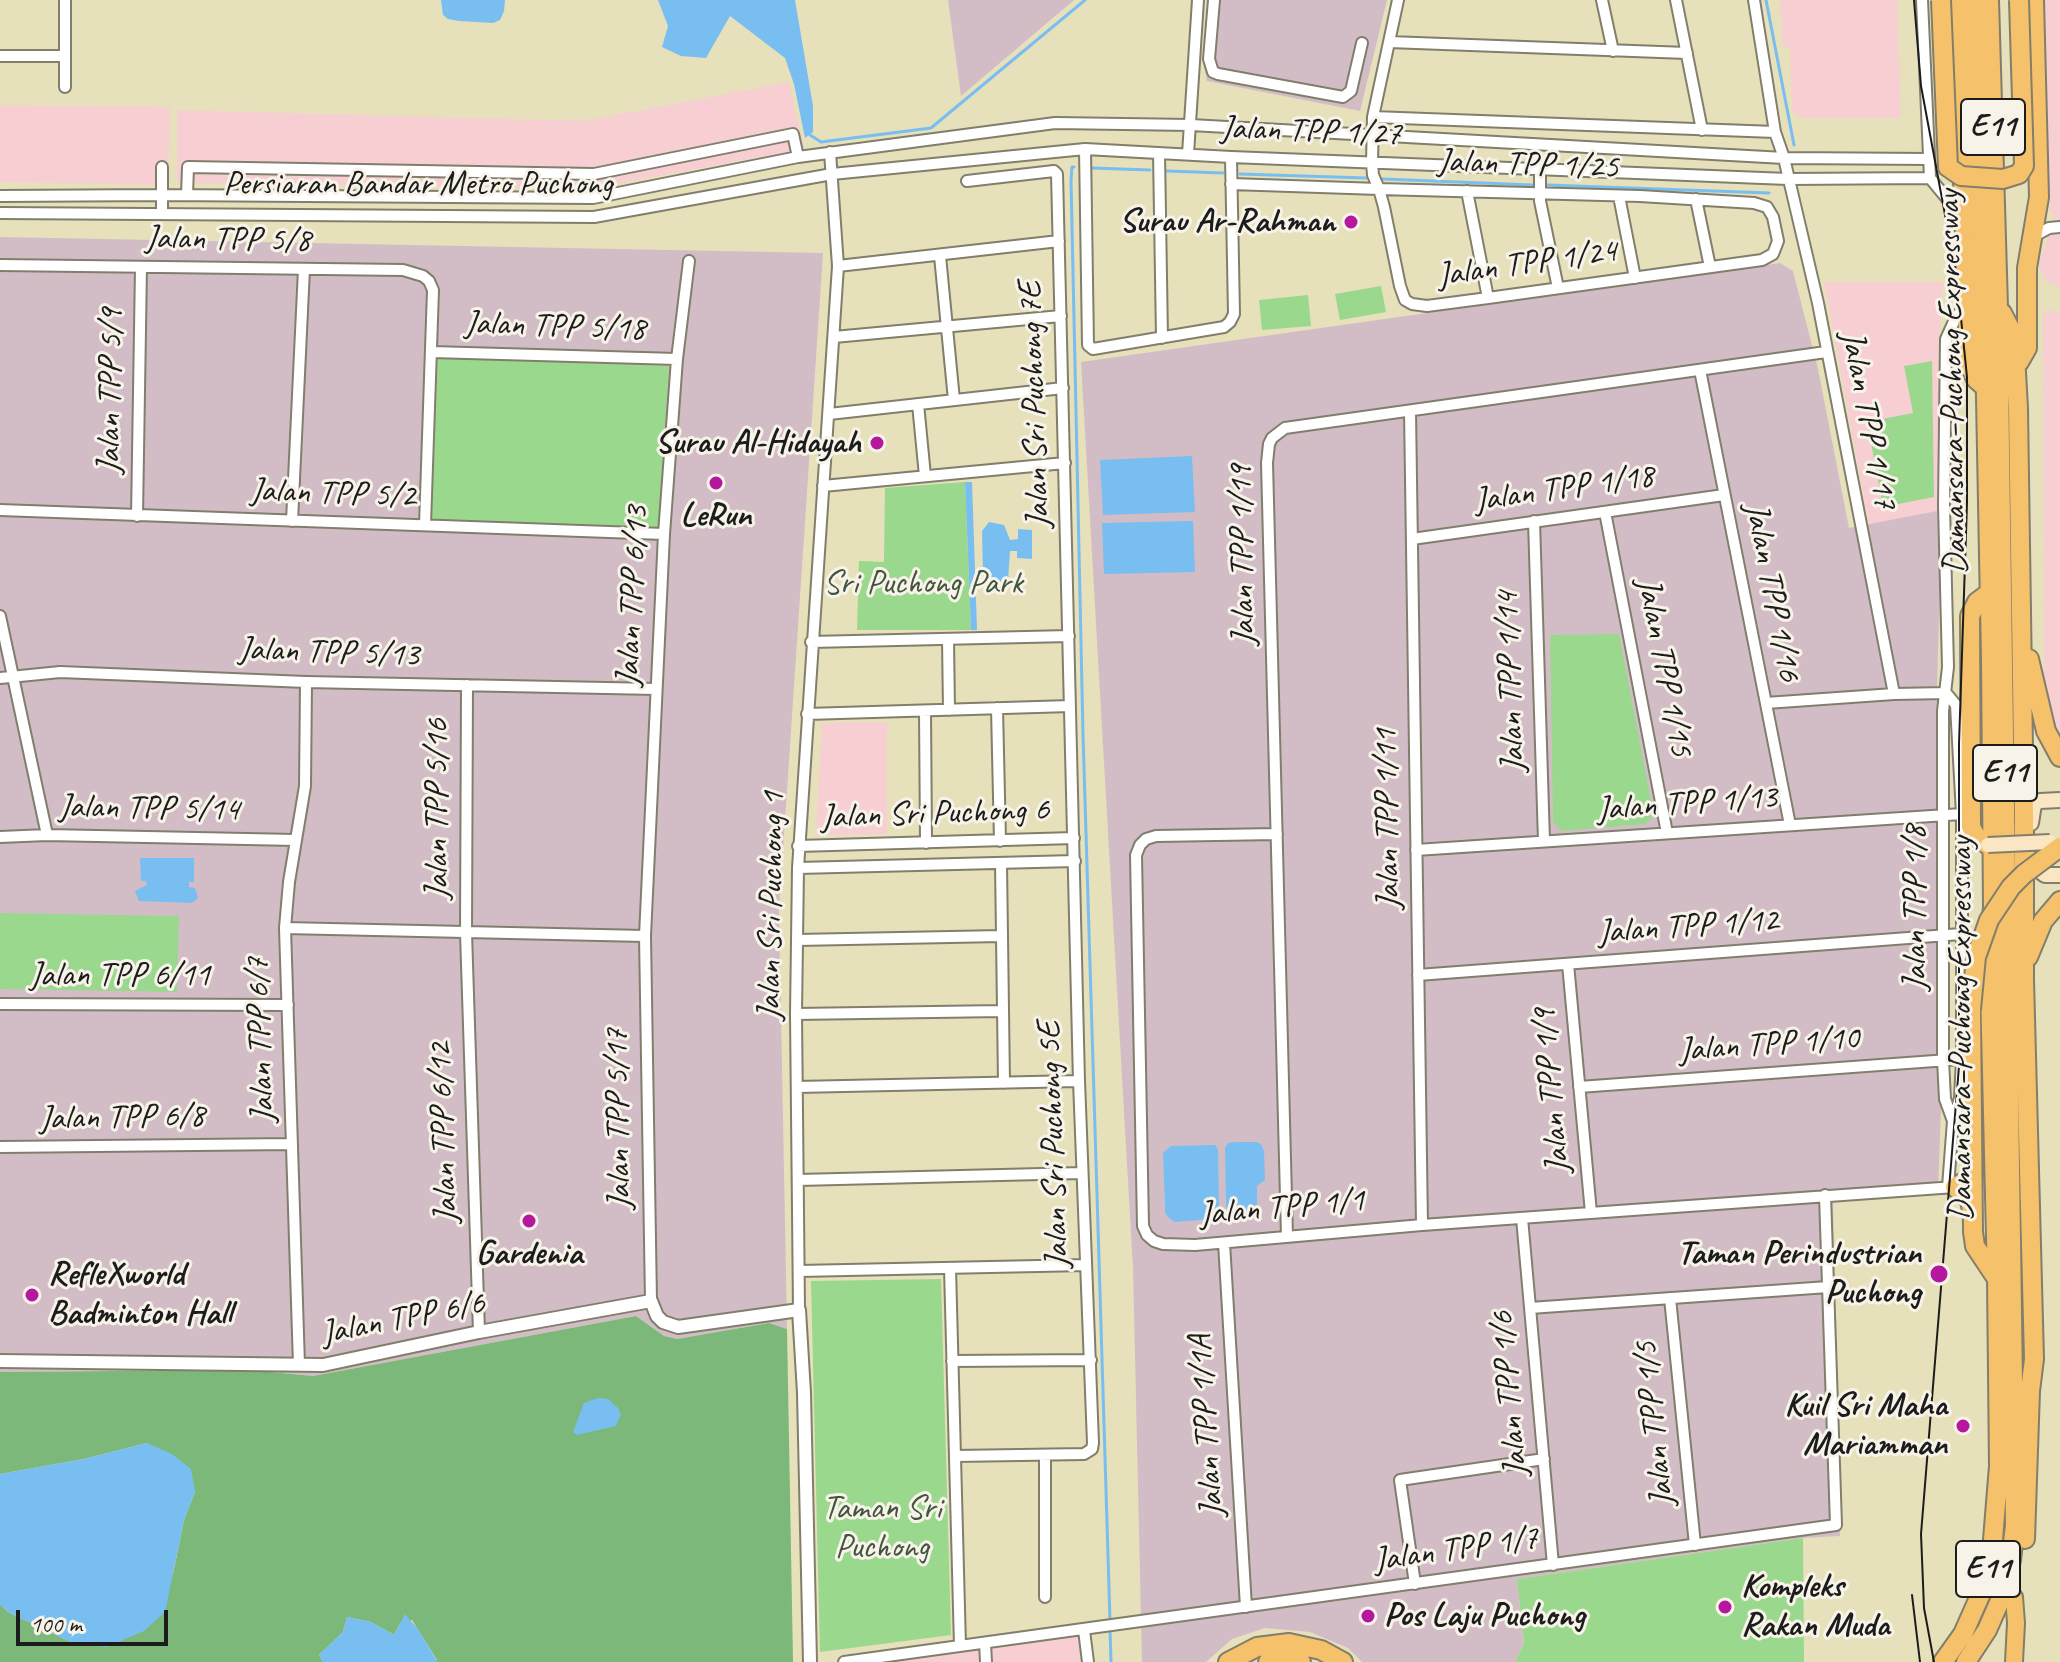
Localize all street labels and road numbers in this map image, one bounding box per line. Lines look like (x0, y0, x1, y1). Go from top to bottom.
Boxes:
road number: E11 (1961, 99, 2025, 155)
street label: Jalan TPP 1/27 (1220, 108, 1402, 156)
street label: Jalan TPP 1/25 (1437, 141, 1619, 189)
street label: Persiaran Bandar Metro Puchong (223, 165, 613, 205)
street label: Damansara–Puchong Expressway (1929, 189, 1977, 575)
street label: Jalan TPP 5/8 (145, 218, 311, 262)
street label: Jalan TPP 1/24 (1435, 231, 1619, 297)
street label: Jalan Sri Puchong 7E (1010, 281, 1060, 529)
street label: Jalan TPP 5/18 (464, 303, 646, 351)
street label: Jalan TPP 5/9 (89, 308, 133, 474)
street label: Jalan TPP 1/17 (1831, 327, 1905, 513)
street label: Jalan TPP 1/18 (1472, 456, 1656, 522)
street label: Jalan TPP 1/19 (1221, 464, 1265, 646)
street label: Jalan TPP 5/2 (250, 471, 416, 517)
street label: Jalan TPP 1/16 (1735, 499, 1809, 685)
street label: Jalan TPP 6/13 (608, 505, 658, 687)
street label: Jalan TPP 1/15 (1627, 574, 1701, 760)
street label: Jalan TPP 1/14 (1487, 591, 1535, 773)
street label: Jalan TPP 5/13 (238, 629, 420, 677)
street label: Jalan TPP 5/16 (418, 719, 458, 899)
street label: Jalan TPP 1/11 (1366, 728, 1410, 910)
road number: E11 (1973, 745, 2037, 801)
street label: Jalan TPP 1/13 (1595, 777, 1779, 831)
street label: Jalan TPP 5/14 (58, 787, 240, 831)
street label: Jalan Sri Puchong 6 (820, 790, 1050, 838)
street label: Jalan Sri Puchong 1 (750, 791, 794, 1021)
street label: Jalan TPP 1/8 (1896, 825, 1936, 991)
street label: Damansara–Puchong Expressway (1942, 837, 1982, 1221)
street label: Jalan TPP 1/12 (1596, 900, 1780, 954)
street label: Jalan TPP 6/11 (30, 956, 210, 996)
street label: Jalan TPP 6/7 (238, 957, 284, 1123)
street label: Jalan TPP 1/9 (1524, 1007, 1580, 1175)
street label: Jalan TPP 1/10 (1677, 1018, 1861, 1072)
street label: Jalan Sri Puchong 5E (1029, 1021, 1079, 1269)
street label: Jalan TPP 5/17 (597, 1028, 641, 1210)
street label: Jalan TPP 6/12 (420, 1042, 468, 1224)
street label: Jalan TPP 6/8 (39, 1096, 205, 1140)
street label: Jalan TPP 1/1 (1198, 1180, 1366, 1236)
street label: Jalan TPP 6/6 (318, 1283, 488, 1355)
street label: Jalan TPP 1/6 (1482, 1310, 1538, 1478)
street label: Jalan TPP 1/1A (1180, 1333, 1234, 1519)
street label: Jalan TPP 1/5 (1626, 1340, 1684, 1508)
street label: Jalan TPP 1/7 (1371, 1518, 1541, 1582)
road number: E11 (1956, 1541, 2020, 1597)

